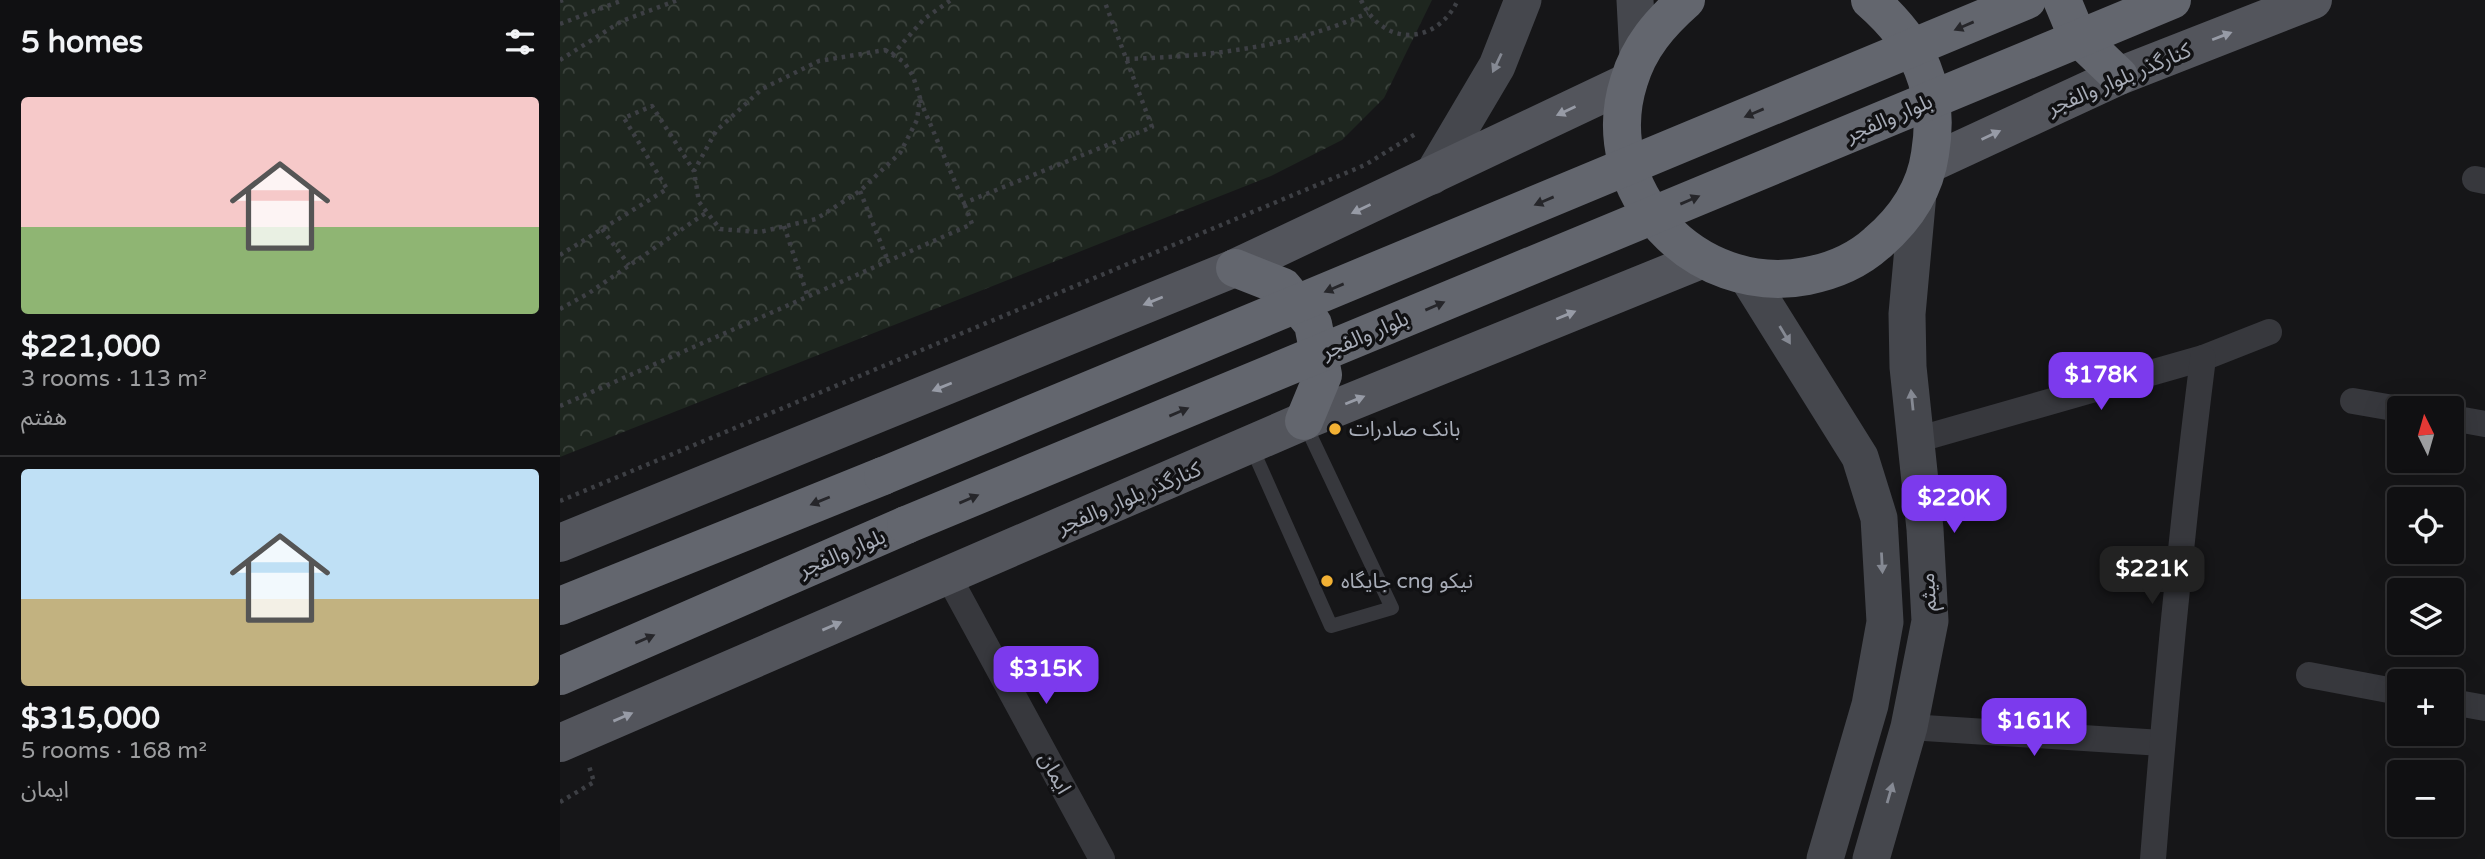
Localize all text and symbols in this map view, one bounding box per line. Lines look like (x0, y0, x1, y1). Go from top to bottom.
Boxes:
one-way arrow (1954, 21, 1975, 32)
icon: filters (501, 23, 539, 61)
text: 5 homes (21, 24, 143, 61)
one-way arrow (2211, 30, 2232, 41)
street label: کنارگذر بلوار والفجر (2043, 38, 2195, 121)
one-way arrow (1491, 53, 1503, 73)
street label: بلوار والفجر (1841, 89, 1936, 148)
one-way arrow (1556, 106, 1577, 117)
one-way arrow (1744, 108, 1765, 119)
one-way arrow (1981, 130, 2001, 141)
icon: home (217, 143, 343, 269)
one-way arrow (1680, 194, 1700, 206)
one-way arrow (1534, 196, 1555, 207)
one-way arrow (1351, 203, 1371, 215)
one-way arrow (1324, 283, 1345, 294)
one-way arrow (1143, 296, 1164, 307)
one-way arrow (1424, 300, 1445, 311)
street label: بلوار والفجر (1317, 306, 1412, 365)
one-way arrow (1556, 309, 1577, 320)
one-way arrow (1779, 325, 1792, 344)
text: $221,000 (21, 328, 160, 365)
pin: $178K (2052, 352, 2150, 412)
text: $178K (2065, 361, 2137, 389)
text: 3 rooms · 113 m² (21, 365, 207, 393)
one-way arrow (932, 382, 953, 393)
one-way arrow (1906, 389, 1917, 411)
one-way arrow (1345, 395, 1366, 406)
north arrow (2387, 396, 2464, 472)
map controls (2387, 396, 2464, 837)
text: هفتم (21, 404, 67, 432)
one-way arrow (1169, 406, 1189, 418)
place label: بانک صادرات (1349, 417, 1460, 442)
marker: بانک صادرات (1327, 421, 1343, 437)
street label: کنارگذر بلوار والفجر (1053, 457, 1205, 540)
pin: $220K (1905, 476, 2003, 535)
text: $220K (1918, 484, 1990, 512)
button: locate (2387, 487, 2464, 564)
one-way arrow (959, 494, 980, 505)
one-way arrow (809, 496, 830, 507)
icon: home (217, 515, 343, 641)
street label: بلوار والفجر (794, 524, 889, 583)
pin: $221K (2103, 546, 2201, 606)
one-way arrow (1876, 552, 1887, 574)
text: $221K (2116, 555, 2188, 583)
place label: جایگاه cng نیکو (1341, 569, 1473, 594)
street label: میثم (1915, 572, 1944, 612)
marker: جایگاه cng نیکو (1319, 573, 1335, 589)
button: layers (2387, 578, 2464, 655)
one-way arrow (821, 620, 842, 631)
one-way arrow (635, 633, 655, 645)
pin: $315K (997, 646, 1095, 706)
text: $315K (1010, 655, 1082, 683)
button: + (2387, 669, 2464, 746)
pin: $161K (1985, 698, 2083, 758)
text: $315,000 (21, 700, 160, 737)
text: $161K (1998, 707, 2070, 735)
one-way arrow (613, 711, 634, 722)
text: 5 rooms · 168 m² (21, 737, 207, 765)
street label: ایمان (1033, 748, 1076, 799)
button: − (2387, 760, 2464, 837)
text: ایمان (21, 776, 69, 804)
one-way arrow (1885, 783, 1895, 804)

